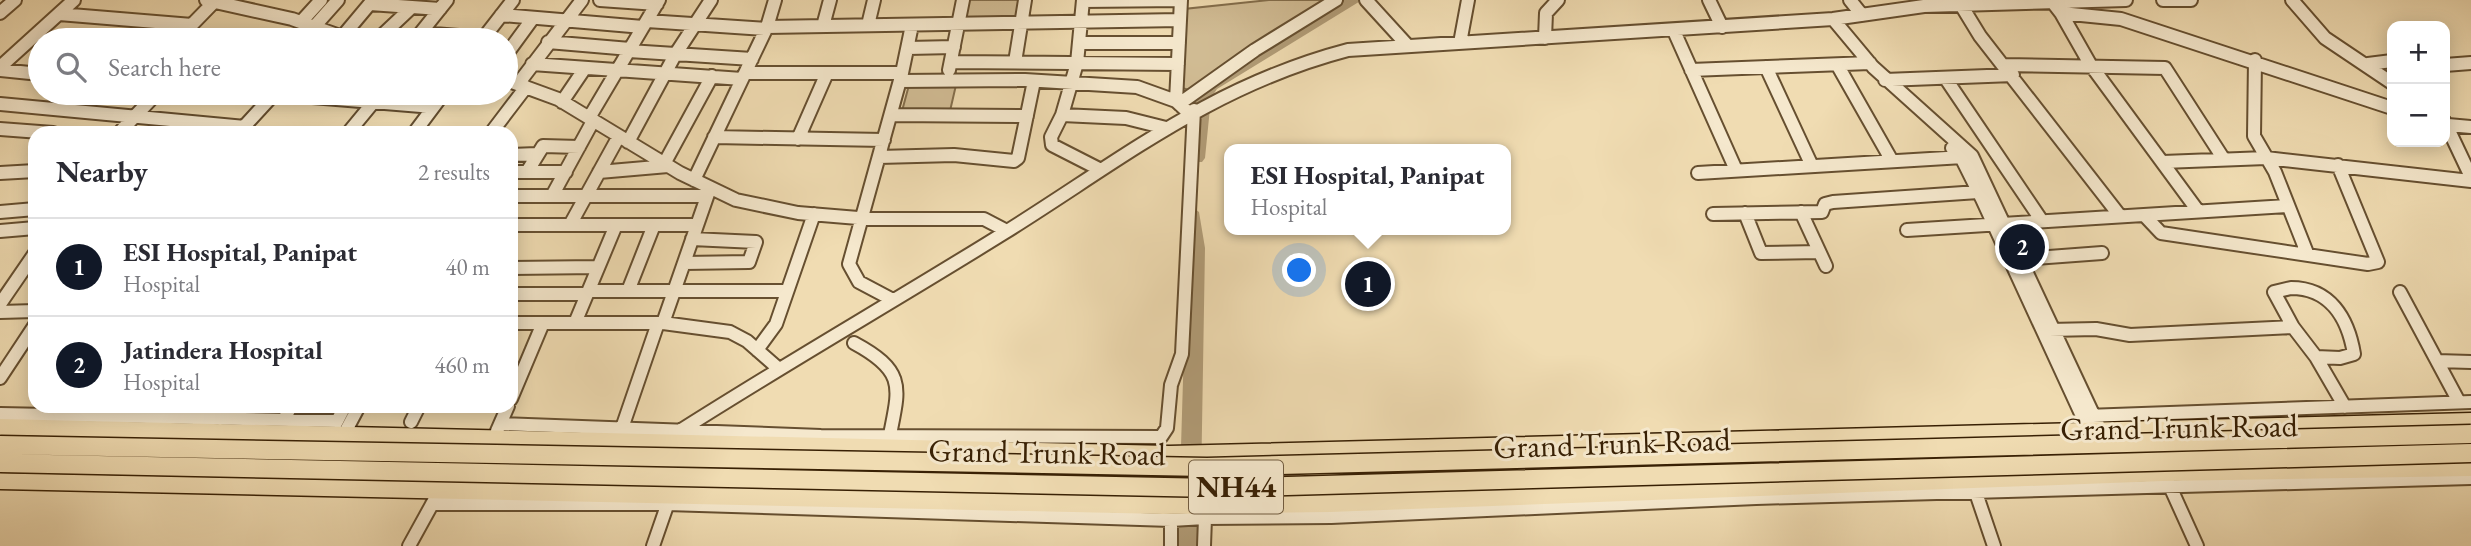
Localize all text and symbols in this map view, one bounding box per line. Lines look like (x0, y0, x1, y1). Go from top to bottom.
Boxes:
map controls (2387, 21, 2450, 147)
button: + (2387, 21, 2450, 84)
search box (28, 28, 518, 105)
icon: search (52, 48, 90, 86)
text: Search here (108, 50, 221, 84)
button: − (2387, 84, 2450, 147)
popup (1224, 144, 1511, 235)
text: Nearby (56, 152, 148, 191)
text: 2 results (418, 157, 490, 187)
text: ESI Hospital, Panipat (1250, 158, 1485, 192)
text: Hospital (1250, 192, 1327, 222)
pin: 2 (1999, 221, 2045, 273)
text: ESI Hospital, Panipat (123, 235, 357, 269)
text: 1 (73, 252, 85, 282)
text: 40 m (445, 252, 490, 282)
your location (1282, 253, 1316, 287)
pin: 1 (1345, 258, 1391, 310)
text: Hospital (123, 269, 200, 299)
text: Jatindera Hospital (123, 333, 323, 367)
text: 2 (73, 350, 85, 380)
text: 460 m (434, 350, 490, 380)
text: Hospital (123, 367, 200, 397)
street label: Grand Trunk Road (2060, 404, 2299, 450)
street label: Grand Trunk Road (1493, 418, 1732, 468)
street label: Grand Trunk Road (928, 429, 1167, 475)
road number: NH44 (1189, 460, 1283, 514)

